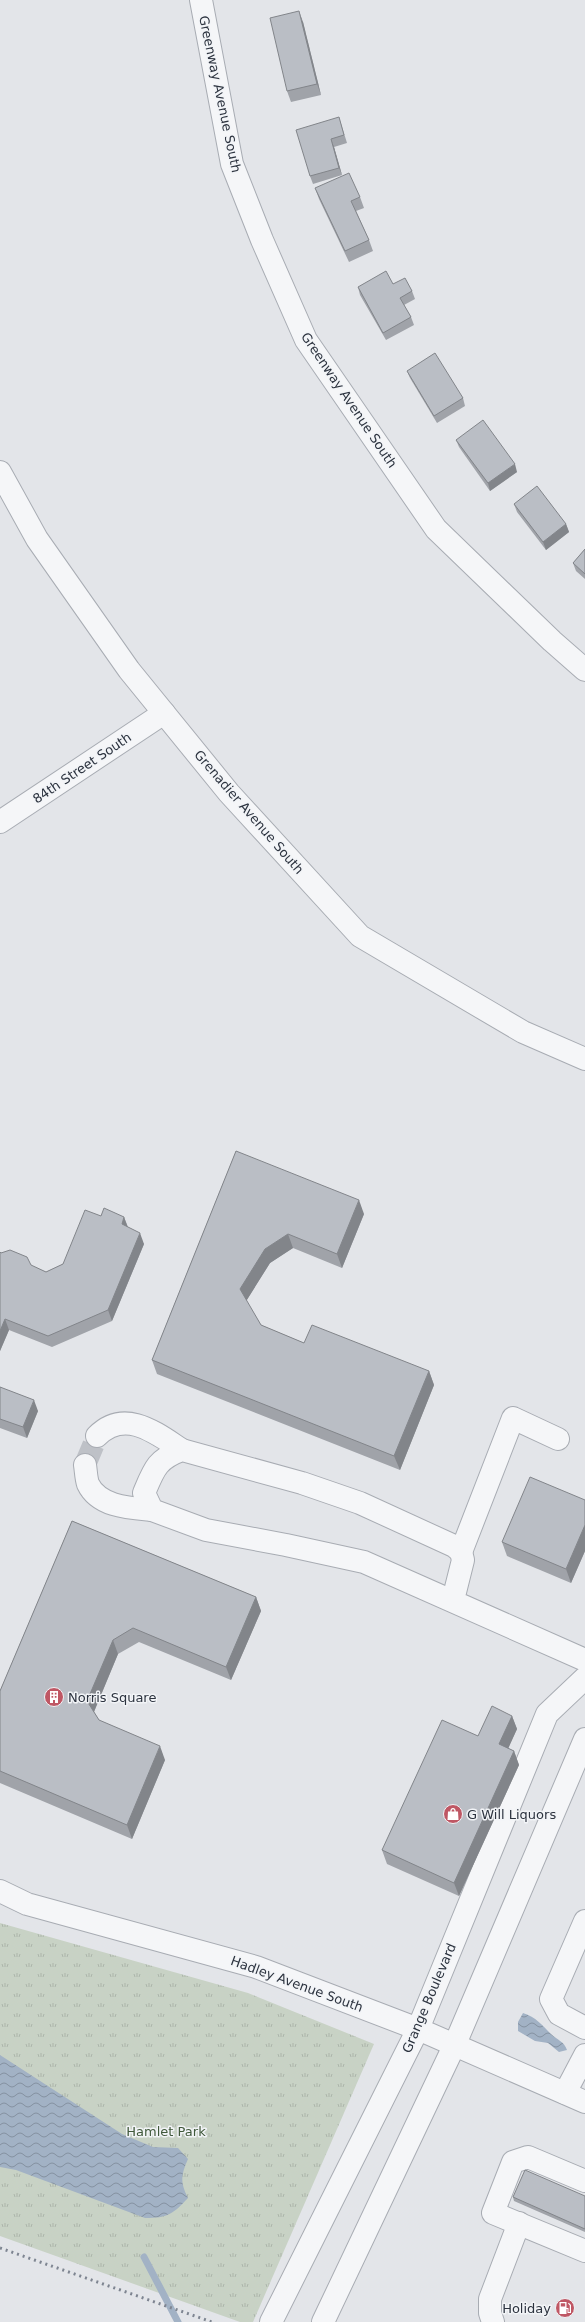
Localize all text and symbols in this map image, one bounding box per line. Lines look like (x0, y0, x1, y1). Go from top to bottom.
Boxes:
street label: Greenway Avenue South (196, 14, 244, 174)
street label: Greenway Avenue South (298, 329, 400, 471)
street label: 84th Street South (30, 730, 134, 806)
street label: Grenadier Avenue South (191, 747, 307, 877)
building icon: Norris Square (43, 1686, 65, 1708)
place label: Norris Square (68, 1690, 156, 1705)
shop icon: G Will Liquors (442, 1803, 464, 1825)
place label: G Will Liquors (467, 1807, 556, 1822)
street label: Grange Boulevard (399, 1941, 459, 2055)
street label: Hadley Avenue South (229, 1953, 365, 2015)
park label: Hamlet Park (126, 2124, 206, 2139)
fuel station icon: Holiday (554, 2297, 576, 2319)
place label: Holiday (502, 2301, 551, 2316)

